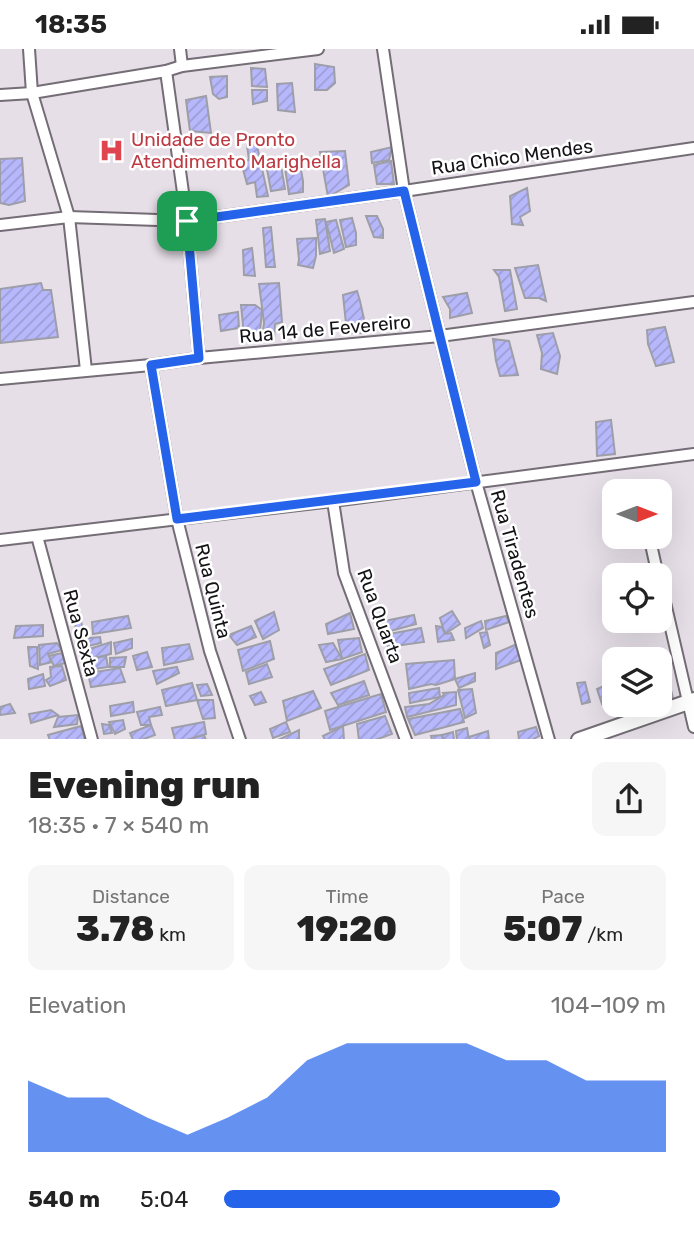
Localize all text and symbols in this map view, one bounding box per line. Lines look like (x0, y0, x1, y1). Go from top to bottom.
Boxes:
text: 18:35 (35, 9, 107, 40)
place label: Unidade de Pronto Atendimento Marighella (131, 128, 341, 173)
street label: Rua Chico Mendes (430, 134, 594, 180)
hospital icon: Unidade de Pronto Atendimento Marighella (97, 136, 125, 164)
pin (157, 191, 217, 251)
icon: arrive (168, 202, 206, 240)
street label: Rua 14 de Fevereiro (238, 310, 412, 348)
north arrow (602, 479, 672, 549)
map controls (602, 479, 672, 717)
street label: Rua Tiradentes (486, 487, 544, 621)
street label: Rua Quinta (190, 541, 236, 641)
button: locate (602, 563, 672, 633)
street label: Rua Quarta (352, 566, 408, 666)
street label: Rua Sexta (58, 587, 104, 679)
button: layers (602, 647, 672, 717)
text: Evening run (28, 762, 261, 808)
button: share (592, 762, 666, 836)
text: 18:35 · 7 × 540 m (28, 811, 209, 839)
text: Distance (92, 885, 170, 908)
text: Time (325, 885, 369, 908)
text: Pace (541, 885, 585, 908)
text: 3.78 (76, 908, 155, 950)
text: 19:20 (297, 908, 397, 950)
text: 5:07 (503, 908, 583, 950)
text: km (155, 923, 186, 946)
text: /km (583, 923, 623, 946)
text: Elevation (28, 991, 127, 1019)
text: 104–109 m (551, 991, 666, 1019)
text: 540 m (28, 1185, 100, 1213)
text: 5:04 (140, 1185, 188, 1213)

